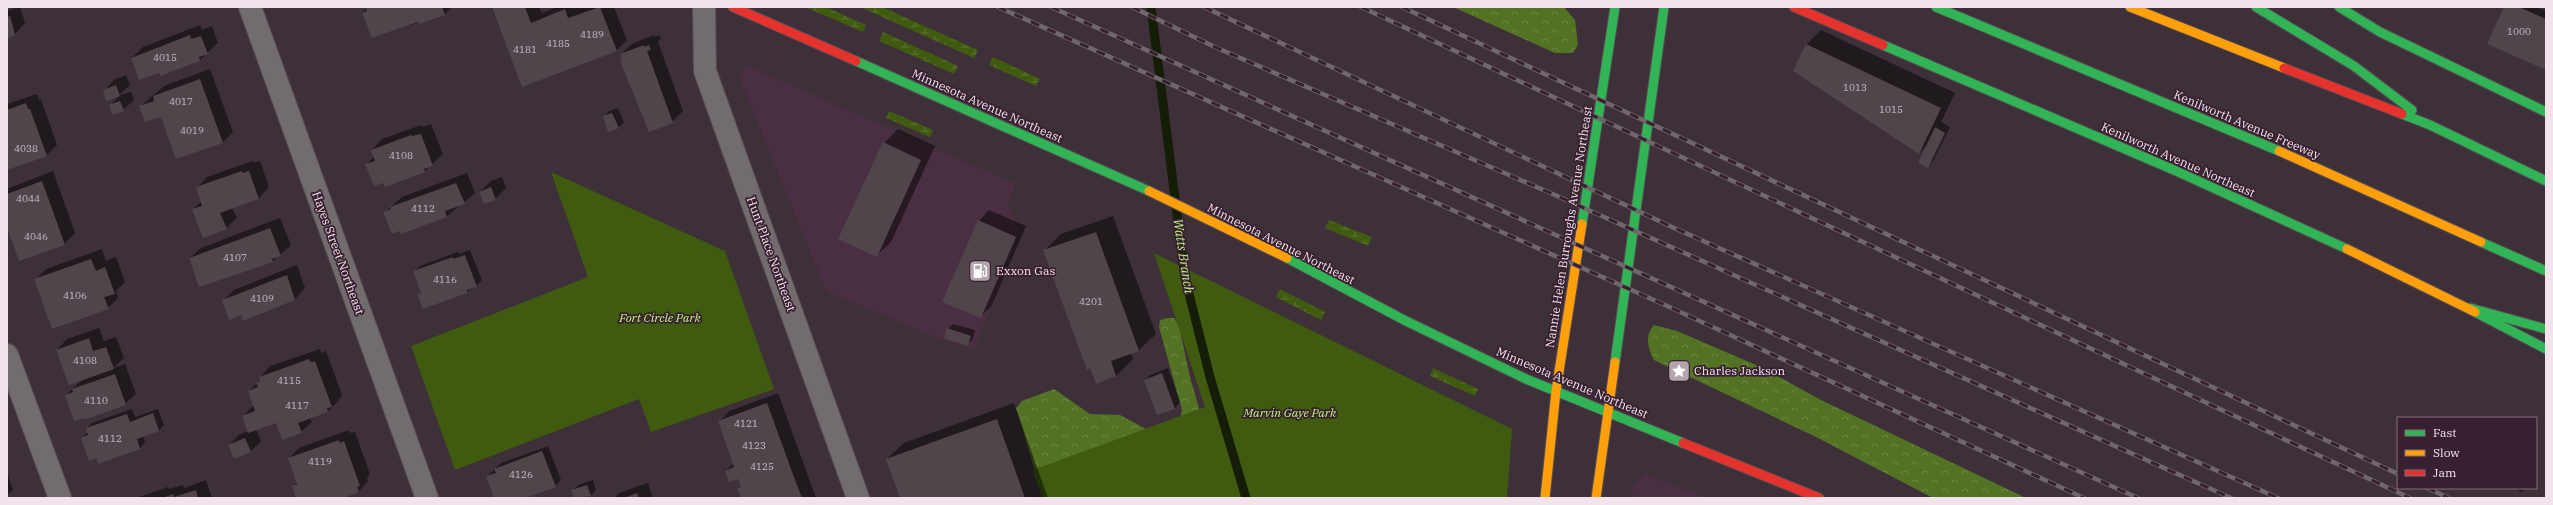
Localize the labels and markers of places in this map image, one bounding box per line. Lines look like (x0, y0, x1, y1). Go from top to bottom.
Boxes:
fuel station icon: Exxon Gas (967, 258, 993, 284)
place label: Exxon Gas (996, 263, 1055, 278)
place icon: Charles Jackson (1666, 358, 1692, 384)
place label: Charles Jackson (1694, 363, 1786, 378)

